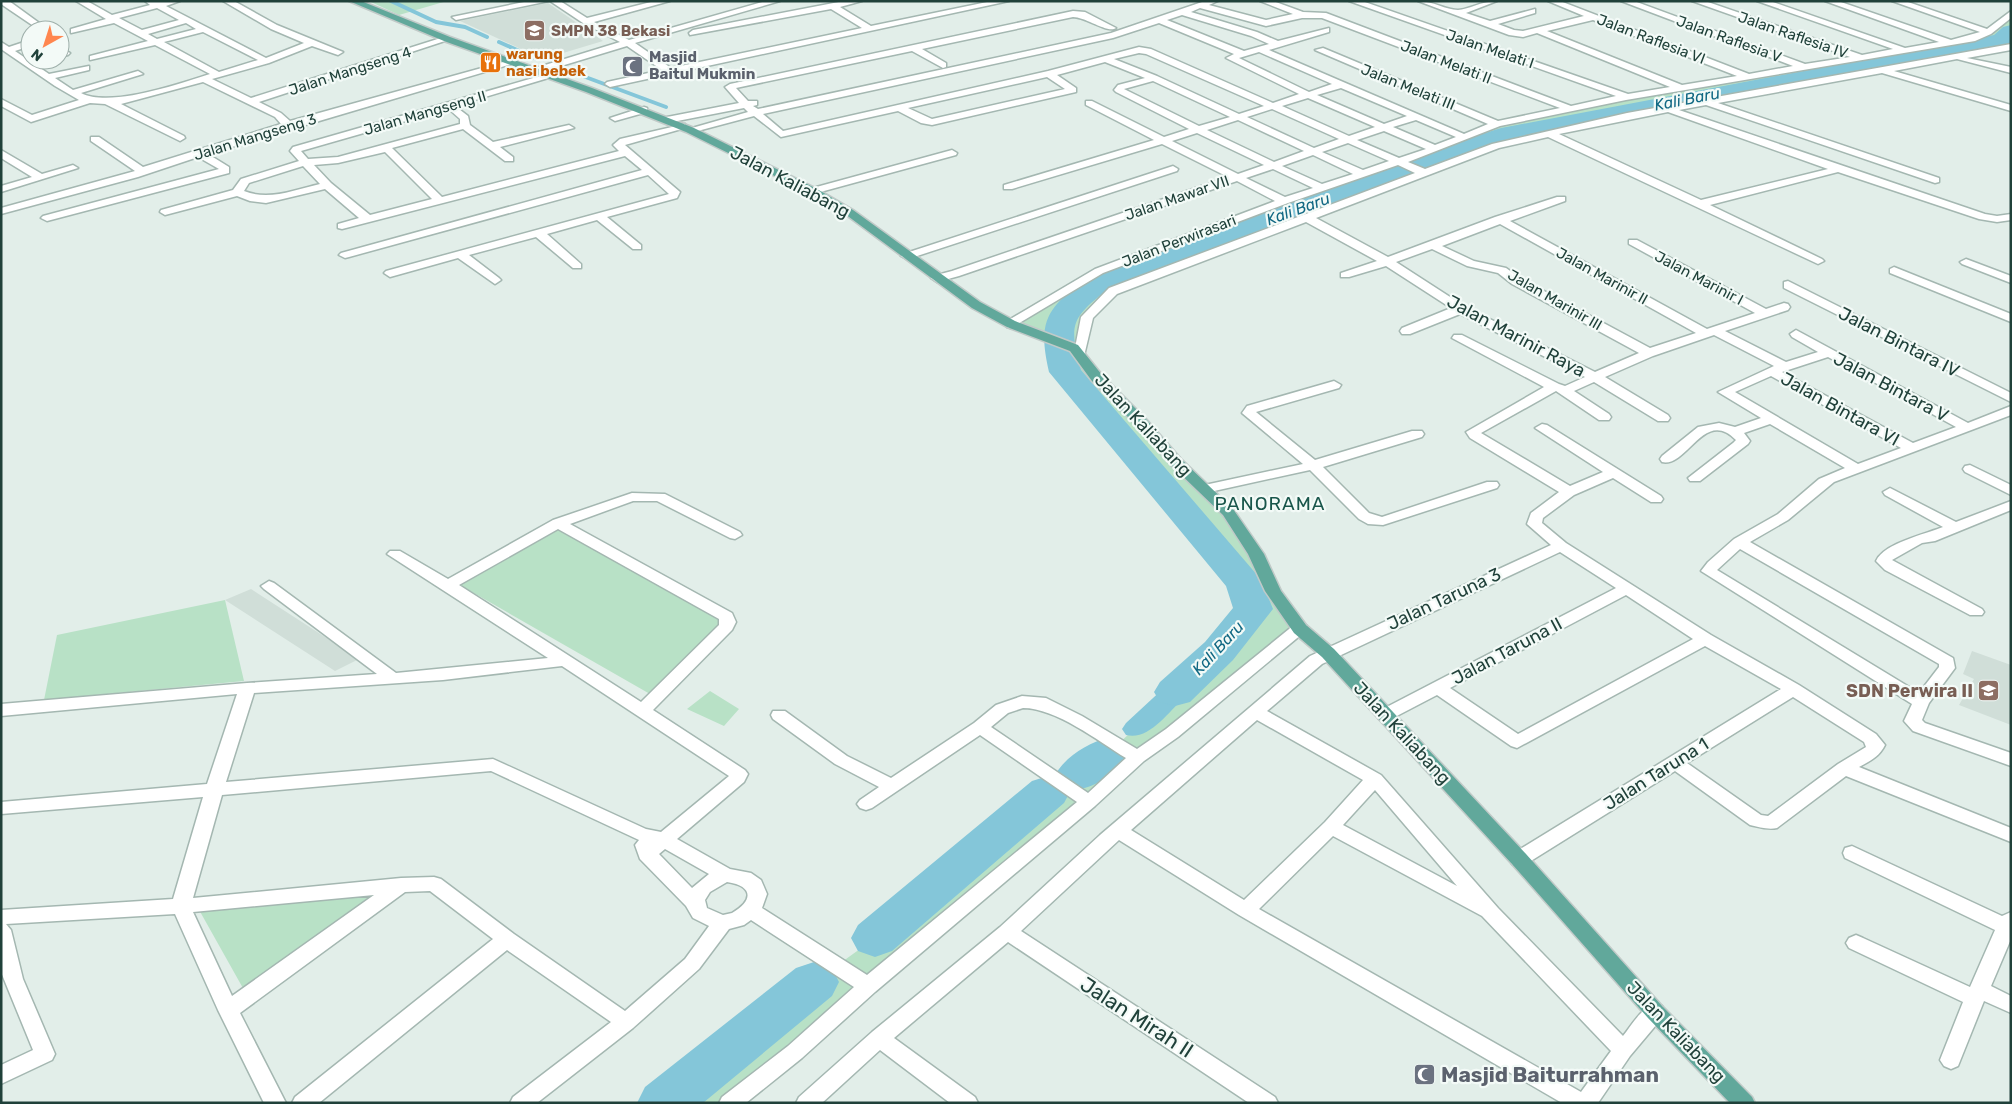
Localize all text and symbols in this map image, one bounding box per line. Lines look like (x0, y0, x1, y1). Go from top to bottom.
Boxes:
street label: Jalan Raflesia IV (1736, 8, 1850, 62)
street label: Jalan Raflesia VI (1594, 10, 1708, 68)
street label: Jalan Raflesia V (1674, 12, 1784, 66)
school or university icon: SMPN 38 Bekasi (523, 19, 547, 43)
north arrow (20, 20, 70, 70)
place label: SMPN 38 Bekasi (551, 22, 670, 40)
street label: Jalan Melati I (1444, 26, 1536, 72)
street label: Jalan Melati II (1398, 36, 1494, 88)
street label: Jalan Mangseng 4 (286, 43, 414, 99)
text: N (28, 45, 46, 64)
place label: warung nasi bebek (506, 45, 586, 80)
place label: Masjid Baitul Mukmin (649, 48, 755, 83)
restaurant icon: warung nasi bebek (478, 51, 502, 75)
mosque icon: Masjid Baitul Mukmin (621, 54, 645, 78)
street label: Jalan Melati III (1358, 60, 1458, 114)
water label: Kali Baru (1653, 83, 1722, 115)
street label: Jalan Mangseng II (362, 87, 488, 139)
street label: Jalan Mangseng 3 (191, 110, 319, 164)
street label: Jalan Kaliabang (726, 141, 854, 223)
street label: Jalan Mawar VII (1122, 172, 1232, 224)
water label: Kali Baru (1264, 189, 1333, 229)
street label: Jalan Perwirasari (1119, 211, 1239, 271)
street label: Jalan Marinir II (1553, 243, 1651, 309)
street label: Jalan Marinir I (1652, 247, 1746, 309)
street label: Jalan Marinir III (1505, 266, 1605, 334)
street label: Jalan Marinir Raya (1443, 290, 1589, 382)
street label: Jalan Bintara IV (1835, 302, 1963, 382)
street label: Jalan Bintara V (1830, 347, 1953, 427)
street label: Jalan Bintara VI (1777, 367, 1903, 451)
street label: Jalan Kaliabang (1090, 369, 1196, 481)
district label: PANORAMA (1214, 492, 1326, 515)
street label: Jalan Taruna 3 (1384, 563, 1504, 635)
street label: Jalan Taruna II (1448, 613, 1566, 689)
water label: Kali Baru (1188, 617, 1248, 679)
street label: Jalan Kaliabang (1349, 677, 1455, 789)
school or university icon: SDN Perwira II (1977, 679, 2001, 703)
place label: SDN Perwira II (1846, 680, 1973, 702)
street label: Jalan Taruna 1 (1599, 733, 1713, 815)
street label: Jalan Mirah II (1076, 971, 1198, 1063)
street label: Jalan Kaliabang (1622, 977, 1730, 1087)
mosque icon: Masjid Baiturrahman (1413, 1062, 1437, 1086)
place label: Masjid Baiturrahman (1441, 1062, 1659, 1087)

